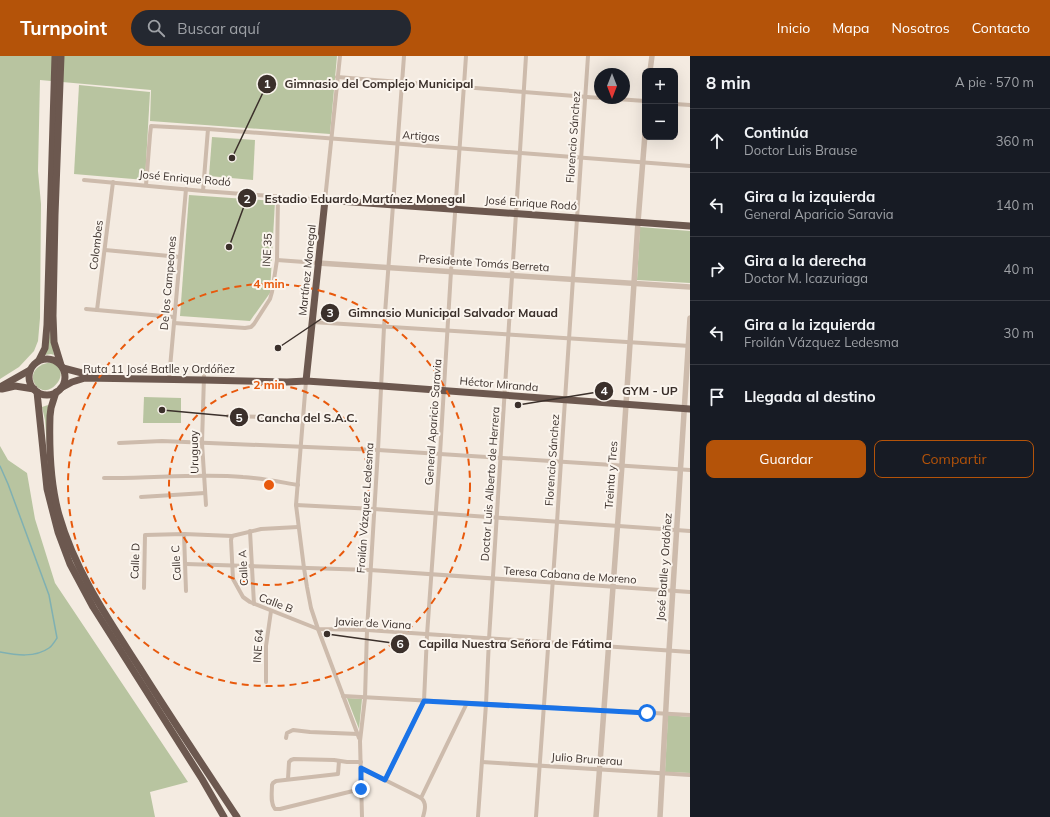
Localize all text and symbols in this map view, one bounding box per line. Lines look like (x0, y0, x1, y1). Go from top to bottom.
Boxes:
search box (131, 10, 411, 46)
text: Turnpoint (20, 16, 107, 40)
icon: search (145, 17, 167, 39)
text: Buscar aquí (177, 19, 259, 38)
text: Inicio (777, 19, 810, 37)
text: Mapa (832, 19, 870, 37)
text: Nosotros (892, 19, 950, 37)
text: Contacto (972, 19, 1030, 37)
north arrow (594, 68, 630, 104)
map controls (642, 68, 678, 140)
button: + (642, 68, 678, 104)
callout: Gimnasio del Complejo Municipal (257, 72, 482, 96)
text: 8 min (706, 72, 751, 93)
text: A pie · 570 m (955, 74, 1034, 90)
text: 1 (263, 76, 271, 91)
text: Gimnasio del Complejo Municipal (285, 76, 473, 91)
street label: Florencio Sánchez (563, 90, 583, 183)
button: − (642, 104, 678, 140)
text: Continúa (744, 123, 809, 142)
street label: Artigas (402, 128, 440, 144)
icon: ahead (706, 130, 728, 152)
text: 360 m (996, 133, 1034, 149)
text: Doctor Luis Brause (744, 142, 857, 158)
street label: José Enrique Rodó (138, 167, 232, 189)
callout: Estadio Eduardo Martínez Monegal (237, 186, 474, 210)
text: Gira a la izquierda (744, 187, 875, 206)
text: 2 (243, 191, 251, 206)
text: Estadio Eduardo Martínez Monegal (265, 191, 465, 206)
street label: José Enrique Rodó (485, 193, 577, 213)
icon: left (706, 194, 728, 216)
text: 140 m (996, 197, 1034, 213)
text: General Aparicio Saravia (744, 206, 894, 222)
street label: Colombes (86, 219, 106, 271)
street label: Martínez Monegal (295, 224, 319, 316)
street label: INE 35 (259, 232, 275, 267)
street label: De los Campeones (157, 235, 179, 331)
street label: Presidente Tomás Berreta (418, 251, 550, 275)
text: Gira a la derecha (744, 251, 866, 270)
icon: right (706, 258, 728, 280)
text: 40 m (1004, 261, 1034, 277)
text: Doctor M. Icazuriaga (744, 270, 868, 286)
text: 4 min (253, 276, 285, 291)
callout: Gimnasio Municipal Salvador Mauad (320, 301, 566, 325)
text: 3 (326, 305, 334, 320)
text: Gimnasio Municipal Salvador Mauad (348, 305, 558, 320)
text: Gira a la izquierda (744, 315, 875, 334)
icon: left (706, 322, 728, 344)
text: 30 m (1004, 325, 1034, 341)
text: Froilán Vázquez Ledesma (744, 334, 899, 350)
street label: General Aparicio Saravia (422, 358, 444, 486)
street label: Ruta 11 José Batlle y Ordóñez (83, 362, 235, 376)
street label: Héctor Miranda (459, 374, 539, 394)
text: 2 min (253, 377, 285, 392)
callout: GYM - UP (594, 379, 686, 403)
text: 4 (600, 383, 608, 398)
text: GYM - UP (622, 383, 678, 398)
icon: arrive (706, 386, 728, 408)
text: Llegada al destino (744, 387, 876, 406)
callout: Cancha del S.A.C. (229, 405, 366, 429)
street label: Doctor Luis Alberto de Herrera (478, 406, 502, 562)
text: 5 (235, 410, 243, 425)
text: Cancha del S.A.C. (256, 410, 358, 425)
street label: Florencio Sánchez (542, 413, 562, 506)
street label: Uruguay (187, 430, 201, 474)
button: Guardar (706, 440, 866, 478)
button: Compartir (874, 440, 1034, 478)
street label: Treinta y Tres (602, 441, 620, 509)
street label: Froilán Vázquez Ledesma (353, 442, 377, 574)
centre of rings (262, 478, 276, 492)
street label: José Batlle y Ordóñez (653, 512, 675, 622)
street label: Calle D (127, 543, 143, 579)
street label: Calle C (168, 545, 184, 581)
street label: Calle A (235, 550, 251, 586)
street label: Teresa Cabana de Moreno (503, 563, 637, 587)
street label: Calle B (257, 590, 295, 616)
street label: Javier de Viana (334, 614, 412, 632)
street label: INE 64 (250, 628, 266, 663)
callout: Capilla Nuestra Señora de Fátima (390, 632, 619, 656)
text: 6 (396, 636, 404, 651)
text: Capilla Nuestra Señora de Fátima (418, 636, 612, 651)
route start (638, 704, 656, 722)
street label: Julio Brunerau (551, 750, 623, 768)
route end (352, 780, 370, 798)

